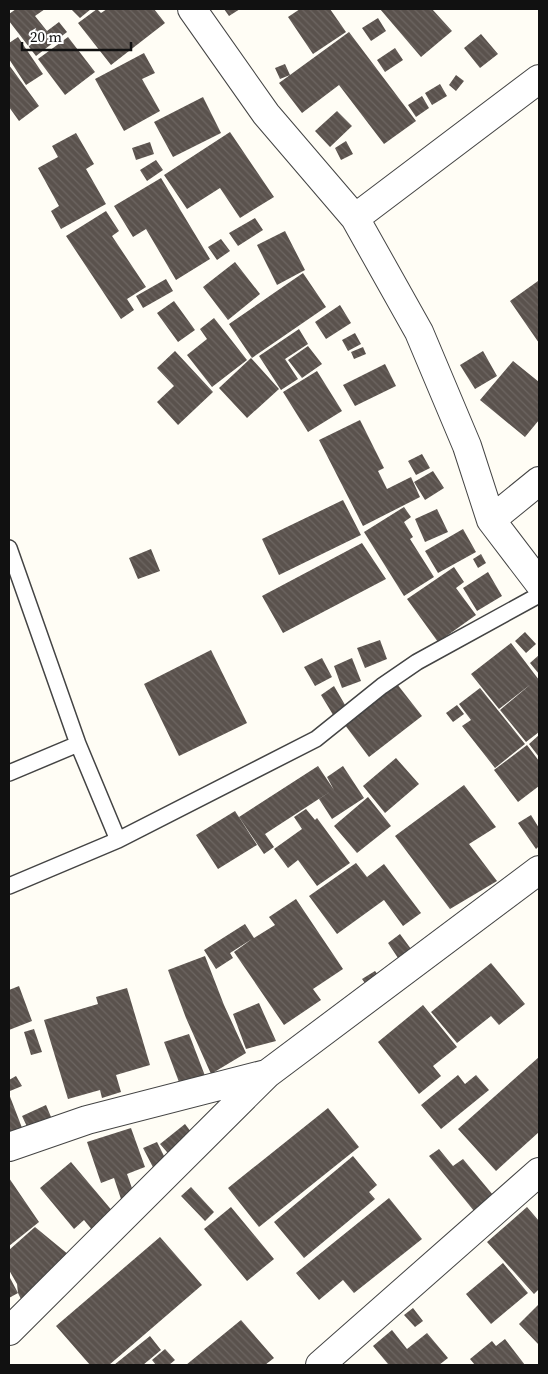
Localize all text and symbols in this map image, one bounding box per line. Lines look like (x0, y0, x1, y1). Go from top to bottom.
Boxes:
scale bar (22, 20, 131, 52)
text: 20 m (30, 26, 62, 47)

